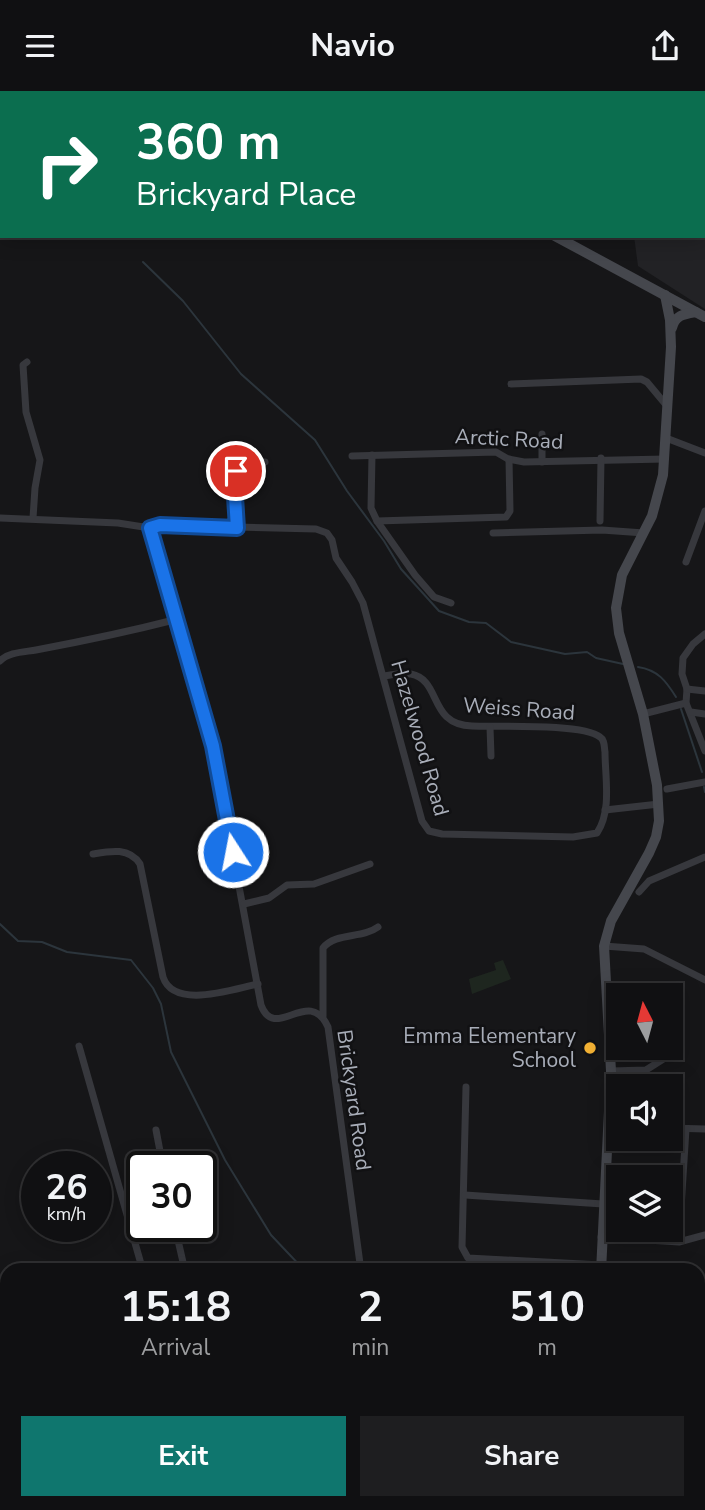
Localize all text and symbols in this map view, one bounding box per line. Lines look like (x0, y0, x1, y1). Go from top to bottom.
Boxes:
text: Navio (310, 24, 395, 67)
icon: menu (21, 27, 59, 65)
icon: share (646, 27, 684, 65)
text: 360 m (136, 109, 280, 176)
icon: right (21, 119, 112, 210)
text: Brickyard Place (136, 173, 356, 216)
street label: Arctic Road (454, 422, 564, 456)
pin (206, 441, 266, 501)
icon: arrive (217, 452, 255, 490)
street label: Hazelwood Road (384, 657, 456, 819)
street label: Weiss Road (462, 691, 576, 727)
position arrow (196, 815, 270, 889)
north arrow (606, 983, 682, 1061)
map controls (606, 983, 683, 1242)
place label: Emma Elementary School (403, 1022, 577, 1074)
street label: Brickyard Road (330, 1028, 378, 1172)
marker: Emma Elementary School (582, 1040, 598, 1056)
button: sound (606, 1074, 683, 1151)
speed limit sign: 30 (126, 1151, 217, 1242)
text: 26 (45, 1164, 88, 1211)
button: layers (606, 1165, 683, 1242)
text: km/h (47, 1202, 86, 1226)
text: 15:18 (120, 1279, 231, 1336)
text: 2 (358, 1279, 383, 1336)
text: 510 (509, 1279, 585, 1336)
text: Arrival (141, 1332, 210, 1363)
text: min (351, 1332, 389, 1363)
text: m (537, 1332, 557, 1363)
button: Exit (21, 1416, 346, 1496)
button: Share (360, 1416, 684, 1496)

